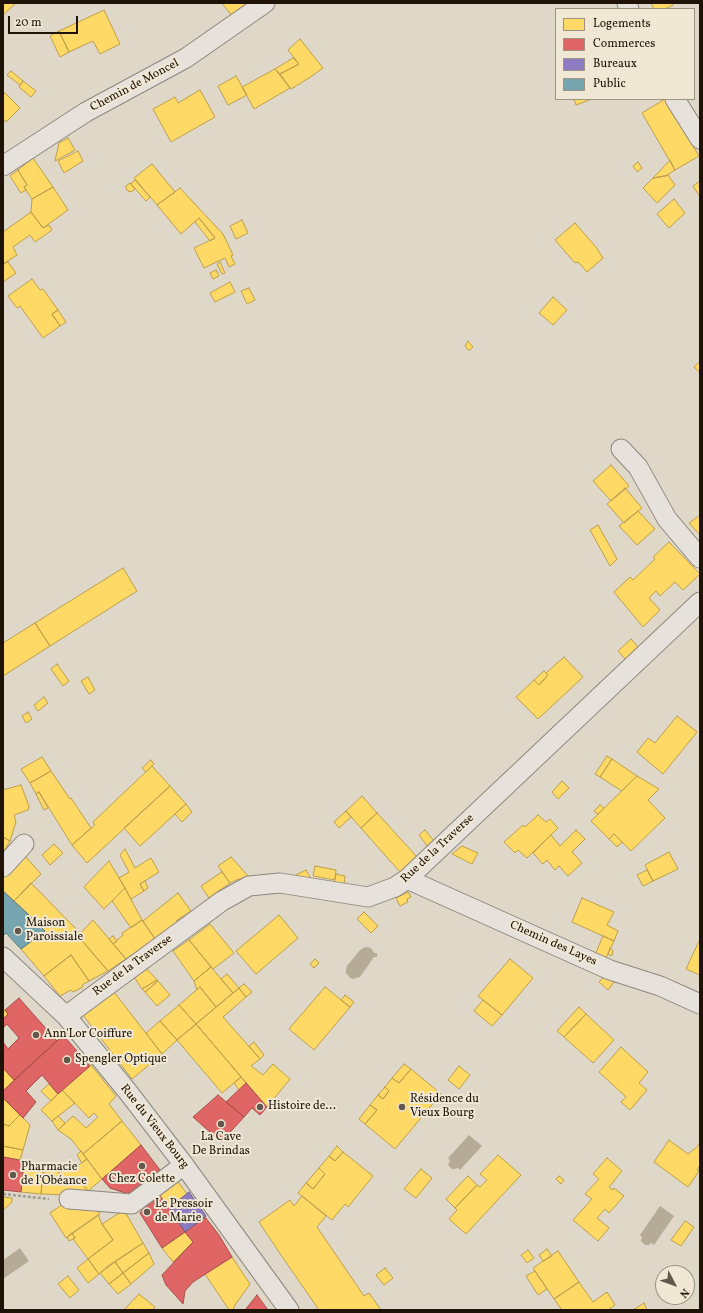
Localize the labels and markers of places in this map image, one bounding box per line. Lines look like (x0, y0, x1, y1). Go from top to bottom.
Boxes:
place label: Maison Paroissiale (26, 917, 83, 945)
marker: Maison Paroissiale (13, 926, 23, 936)
place label: Ann'Lor Coiffure (44, 1028, 132, 1042)
marker: Ann'Lor Coiffure (31, 1030, 41, 1040)
place label: Spengler Optique (75, 1053, 167, 1067)
marker: Spengler Optique (62, 1055, 72, 1065)
place label: Résidence du Vieux Bourg (410, 1093, 479, 1121)
place label: Histoire de... (268, 1100, 336, 1114)
marker: Histoire de... (255, 1102, 265, 1112)
marker: Résidence du Vieux Bourg (397, 1102, 407, 1112)
marker: La Cave De Brindas (216, 1119, 226, 1129)
place label: La Cave De Brindas (192, 1131, 250, 1159)
place label: Pharmacie de l'Obéance (21, 1161, 87, 1189)
marker: Chez Colette (137, 1161, 147, 1171)
marker: Pharmacie de l'Obéance (8, 1170, 18, 1180)
place label: Chez Colette (109, 1173, 175, 1187)
place label: Le Pressoir de Marie (155, 1198, 213, 1226)
marker: Le Pressoir de Marie (142, 1207, 152, 1217)

